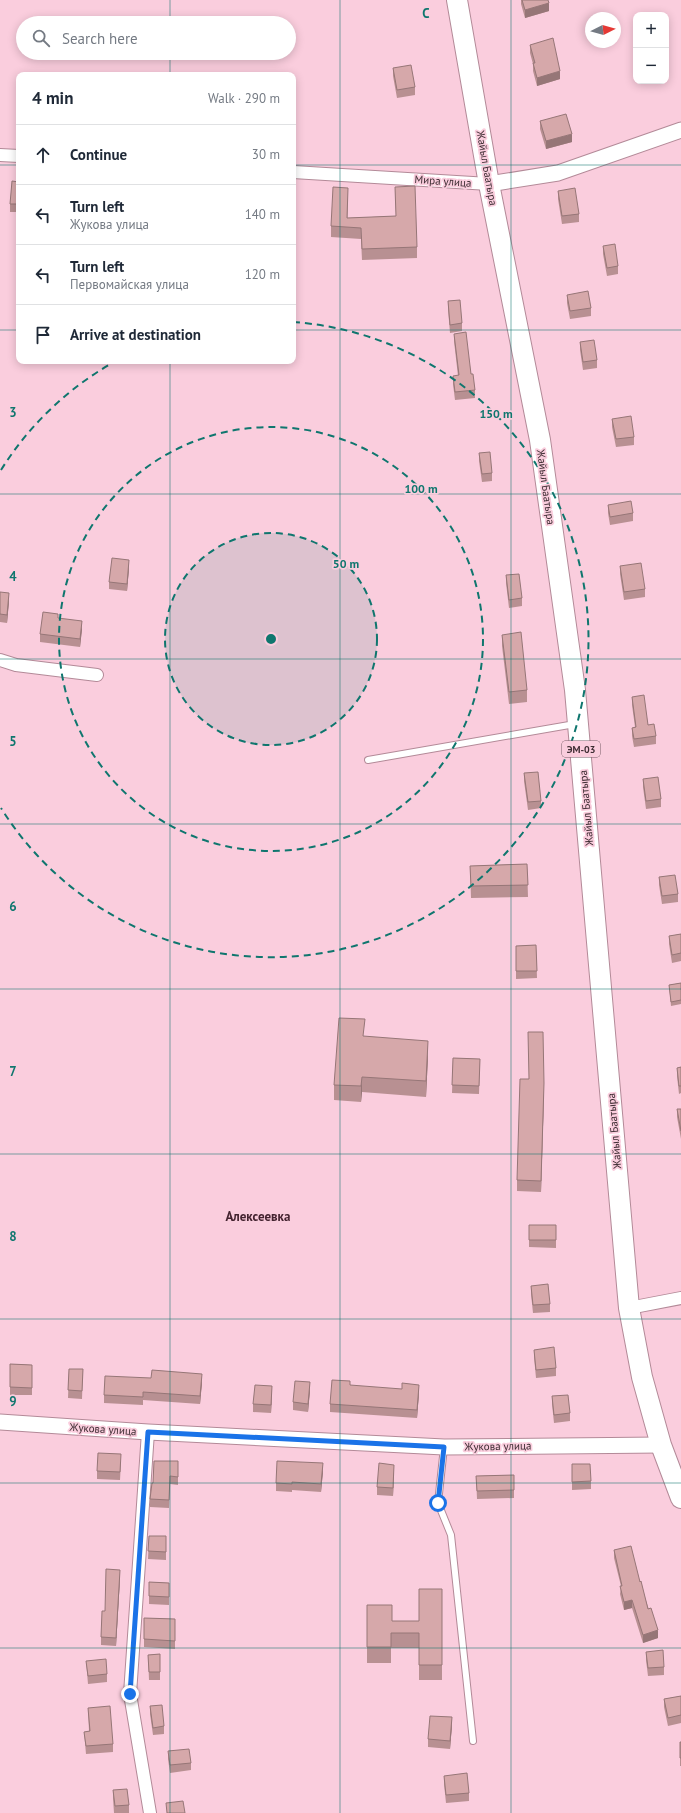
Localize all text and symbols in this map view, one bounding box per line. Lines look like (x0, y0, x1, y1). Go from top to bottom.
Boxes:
text: C (422, 5, 430, 22)
north arrow (585, 12, 621, 48)
map controls (633, 12, 669, 84)
button: + (633, 12, 669, 48)
search box (16, 16, 296, 60)
icon: search (30, 27, 52, 49)
text: Search here (62, 29, 138, 48)
button: − (633, 48, 669, 84)
text: 4 min (32, 87, 73, 109)
text: Walk · 290 m (208, 90, 280, 107)
street label: Жайыл Баатыра (473, 128, 500, 207)
icon: ahead (32, 144, 54, 166)
text: Continue (70, 145, 127, 164)
text: 30 m (252, 146, 280, 163)
street label: Мира улица (414, 172, 472, 190)
text: Turn left (70, 197, 124, 216)
icon: left (32, 204, 54, 226)
text: 140 m (245, 206, 280, 223)
text: Жукова улица (70, 216, 149, 233)
text: Turn left (70, 257, 124, 276)
icon: left (32, 264, 54, 286)
text: 120 m (245, 266, 280, 283)
text: Первомайская улица (70, 276, 189, 293)
icon: arrive (32, 324, 54, 346)
text: Arrive at destination (70, 325, 201, 344)
text: 3 (9, 404, 17, 421)
text: 150 m (479, 406, 513, 421)
street label: Жайыл Баатыра (534, 447, 558, 526)
text: 100 m (404, 481, 438, 496)
text: 50 m (333, 556, 359, 571)
text: 4 (9, 568, 17, 585)
centre of rings (264, 632, 278, 646)
text: 5 (9, 733, 17, 750)
road number: ЭМ-03 (562, 741, 600, 757)
street label: Жайыл Баатыра (576, 769, 596, 848)
text: 6 (9, 898, 17, 915)
text: 7 (9, 1063, 17, 1080)
street label: Жайыл Баатыра (604, 1092, 624, 1171)
district label: Алексеевка (226, 1208, 290, 1225)
text: 8 (9, 1228, 17, 1245)
text: 9 (9, 1393, 17, 1410)
street label: Жукова улица (68, 1420, 137, 1438)
street label: Жукова улица (463, 1438, 532, 1454)
route start (429, 1494, 447, 1512)
route end (121, 1685, 139, 1703)

